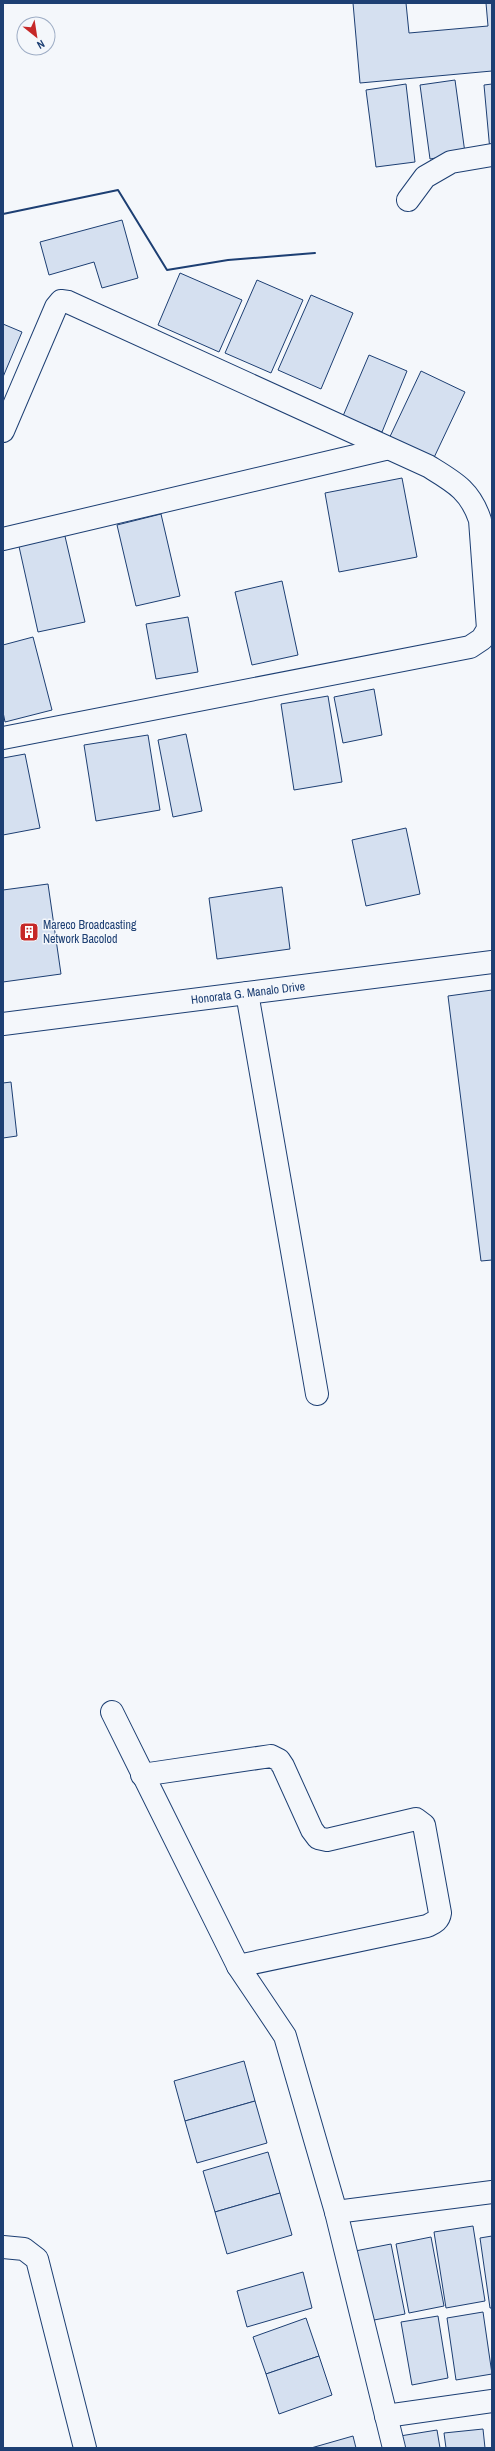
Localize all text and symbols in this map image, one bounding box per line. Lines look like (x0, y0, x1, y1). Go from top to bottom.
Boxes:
north arrow (16, 16, 56, 56)
text: N (35, 37, 47, 52)
place label: Mareco Broadcasting Network Bacolod (43, 917, 137, 947)
building icon: Mareco Broadcasting Network Bacolod (18, 921, 40, 943)
street label: Honorata G. Manalo Drive (190, 978, 306, 1008)

